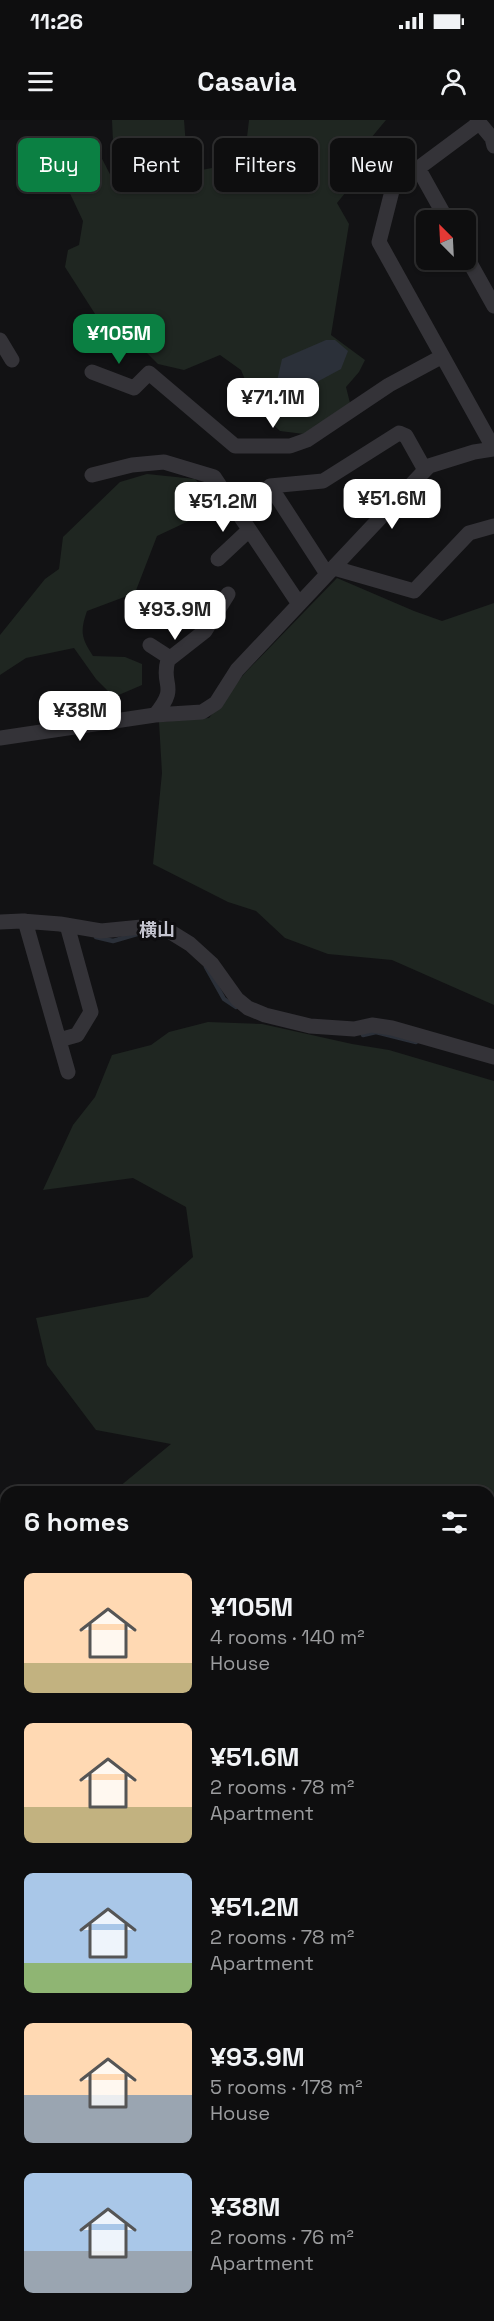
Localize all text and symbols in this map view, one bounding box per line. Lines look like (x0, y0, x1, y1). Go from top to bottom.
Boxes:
text: 11:26 (30, 7, 83, 35)
text: Casavia (197, 64, 297, 99)
icon: menu (24, 65, 57, 98)
icon: person (437, 65, 470, 98)
chip: Buy (18, 138, 100, 192)
chip: Rent (112, 138, 202, 192)
chip: Filters (214, 138, 318, 192)
chip: New (330, 138, 415, 192)
north arrow (416, 210, 476, 270)
map controls (416, 210, 476, 270)
pin: ¥105M (77, 314, 161, 365)
text: ¥105M (87, 320, 151, 346)
pin: ¥71.1M (224, 378, 322, 429)
text: ¥71.1M (241, 384, 305, 410)
pin: ¥51.6M (343, 479, 441, 530)
pin: ¥51.2M (174, 482, 272, 533)
text: ¥51.6M (358, 485, 426, 511)
text: ¥51.2M (189, 488, 257, 514)
pin: ¥93.9M (126, 590, 224, 641)
text: ¥93.9M (139, 596, 211, 622)
pin: ¥38M (44, 691, 116, 742)
text: ¥38M (53, 697, 107, 723)
district label: 横山 (139, 918, 175, 941)
text: 6 homes (24, 1505, 129, 1539)
icon: filters (438, 1506, 471, 1539)
text: ¥105M (210, 1590, 293, 1624)
icon: home (72, 1597, 144, 1669)
text: 4 rooms · 140 m² (210, 1624, 365, 1650)
text: House (210, 1650, 270, 1676)
text: ¥51.6M (210, 1740, 300, 1774)
icon: home (72, 1747, 144, 1819)
text: 2 rooms · 78 m² (210, 1774, 354, 1800)
text: Apartment (210, 1800, 314, 1826)
text: ¥51.2M (210, 1890, 299, 1924)
icon: home (72, 1897, 144, 1969)
text: 2 rooms · 78 m² (210, 1924, 354, 1950)
text: Apartment (210, 1950, 314, 1976)
text: ¥93.9M (210, 2040, 305, 2074)
icon: home (72, 2047, 144, 2119)
text: 5 rooms · 178 m² (210, 2074, 362, 2100)
text: House (210, 2100, 270, 2126)
text: ¥38M (210, 2190, 280, 2224)
icon: home (72, 2197, 144, 2269)
text: 2 rooms · 76 m² (210, 2224, 354, 2250)
text: Apartment (210, 2250, 314, 2276)

